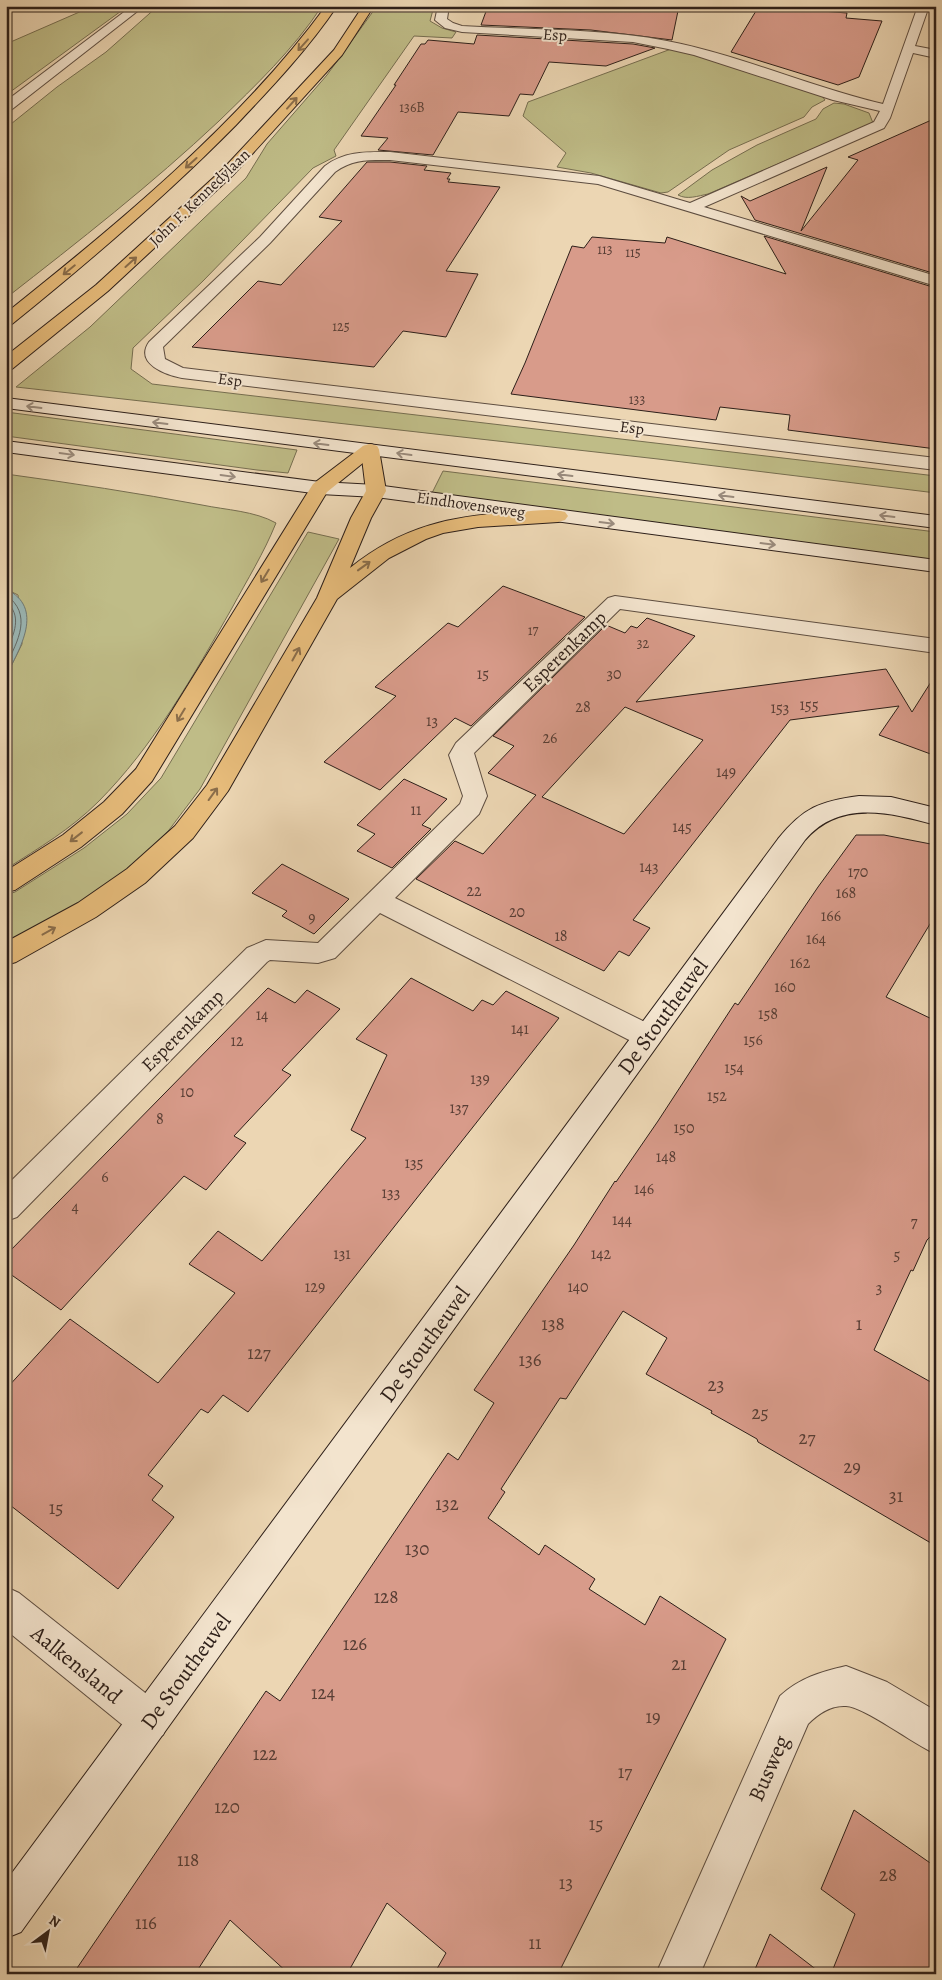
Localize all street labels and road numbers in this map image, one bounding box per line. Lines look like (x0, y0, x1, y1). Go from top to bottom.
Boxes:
street label: Esp (542, 23, 568, 47)
street label: John F. Kennedylaan (144, 144, 255, 252)
street label: Esp (216, 368, 243, 392)
street label: Esp (618, 416, 645, 440)
street label: Eindhovenseweg (415, 486, 527, 524)
street label: Esperenkamp (517, 605, 612, 698)
street label: De Stoutheuvel (610, 952, 715, 1081)
street label: Esperenkamp (136, 984, 230, 1078)
street label: De Stoutheuvel (372, 1280, 477, 1409)
street label: De Stoutheuvel (133, 1607, 238, 1736)
street label: Aalkensland (24, 1618, 128, 1711)
street label: Busweg (741, 1730, 797, 1806)

